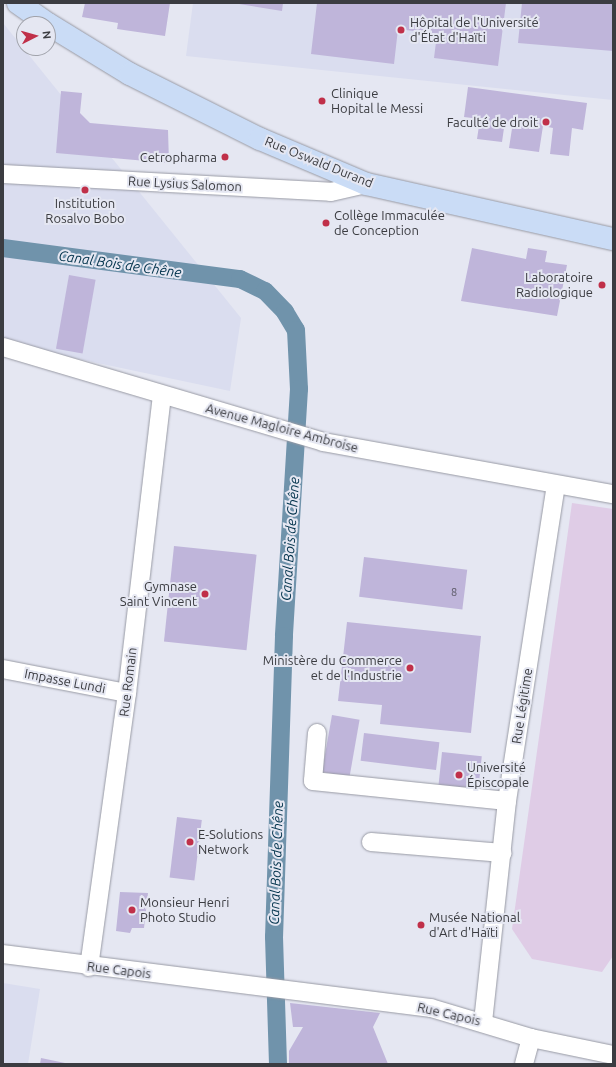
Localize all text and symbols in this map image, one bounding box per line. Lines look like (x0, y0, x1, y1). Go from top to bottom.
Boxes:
place label: Hôpital de l'Université d'État d'Haïti (410, 15, 539, 46)
north arrow (16, 16, 56, 56)
marker: Hôpital de l'Université d'État d'Haïti (395, 24, 407, 36)
text: N (41, 30, 53, 40)
place label: Clinique Hopital le Messi (331, 86, 423, 117)
marker: Clinique Hopital le Messi (316, 95, 328, 107)
place label: Faculté de droit (447, 114, 538, 130)
marker: Faculté de droit (541, 117, 551, 127)
street label: Rue Oswald Durand (263, 133, 375, 191)
place label: Cetropharma (140, 149, 217, 165)
marker: Cetropharma (220, 152, 230, 162)
street label: Rue Lysius Salomon (128, 173, 242, 195)
marker: Institution Rosalvo Bobo (80, 185, 90, 195)
place label: Institution Rosalvo Bobo (45, 196, 125, 227)
place label: Collège Immaculée de Conception (334, 208, 445, 239)
marker: Collège Immaculée de Conception (321, 218, 331, 228)
water label: Canal Bois de Chêne (57, 247, 183, 281)
place label: Laboratoire Radiologique (516, 270, 593, 301)
marker: Laboratoire Radiologique (596, 279, 608, 291)
street label: Avenue Magloire Ambroise (204, 400, 360, 456)
water label: Canal Bois de Chêne (277, 477, 303, 601)
place label: Gymnase Saint Vincent (120, 579, 197, 610)
house number: 8 (451, 585, 457, 599)
marker: Gymnase Saint Vincent (200, 589, 210, 599)
street label: Rue Romain (116, 646, 140, 718)
place label: Ministère du Commerce et de l'Industrie (263, 653, 402, 684)
marker: Ministère du Commerce et de l'Industrie (405, 663, 415, 673)
street label: Impasse Lundi (23, 665, 107, 697)
street label: Rue Légitime (508, 667, 536, 745)
place label: Université Épiscopale (467, 760, 529, 791)
marker: Université Épiscopale (454, 770, 464, 780)
water label: Canal Bois de Chêne (265, 801, 287, 925)
place label: E-Solutions Network (198, 827, 263, 858)
marker: E-Solutions Network (185, 837, 195, 847)
place label: Monsieur Henri Photo Studio (140, 895, 229, 926)
marker: Monsieur Henri Photo Studio (127, 905, 137, 915)
place label: Musée National d'Art d'Haïti (429, 910, 520, 941)
marker: Musée National d'Art d'Haïti (416, 920, 426, 930)
street label: Rue Capois (86, 958, 152, 982)
street label: Rue Capois (416, 999, 482, 1029)

